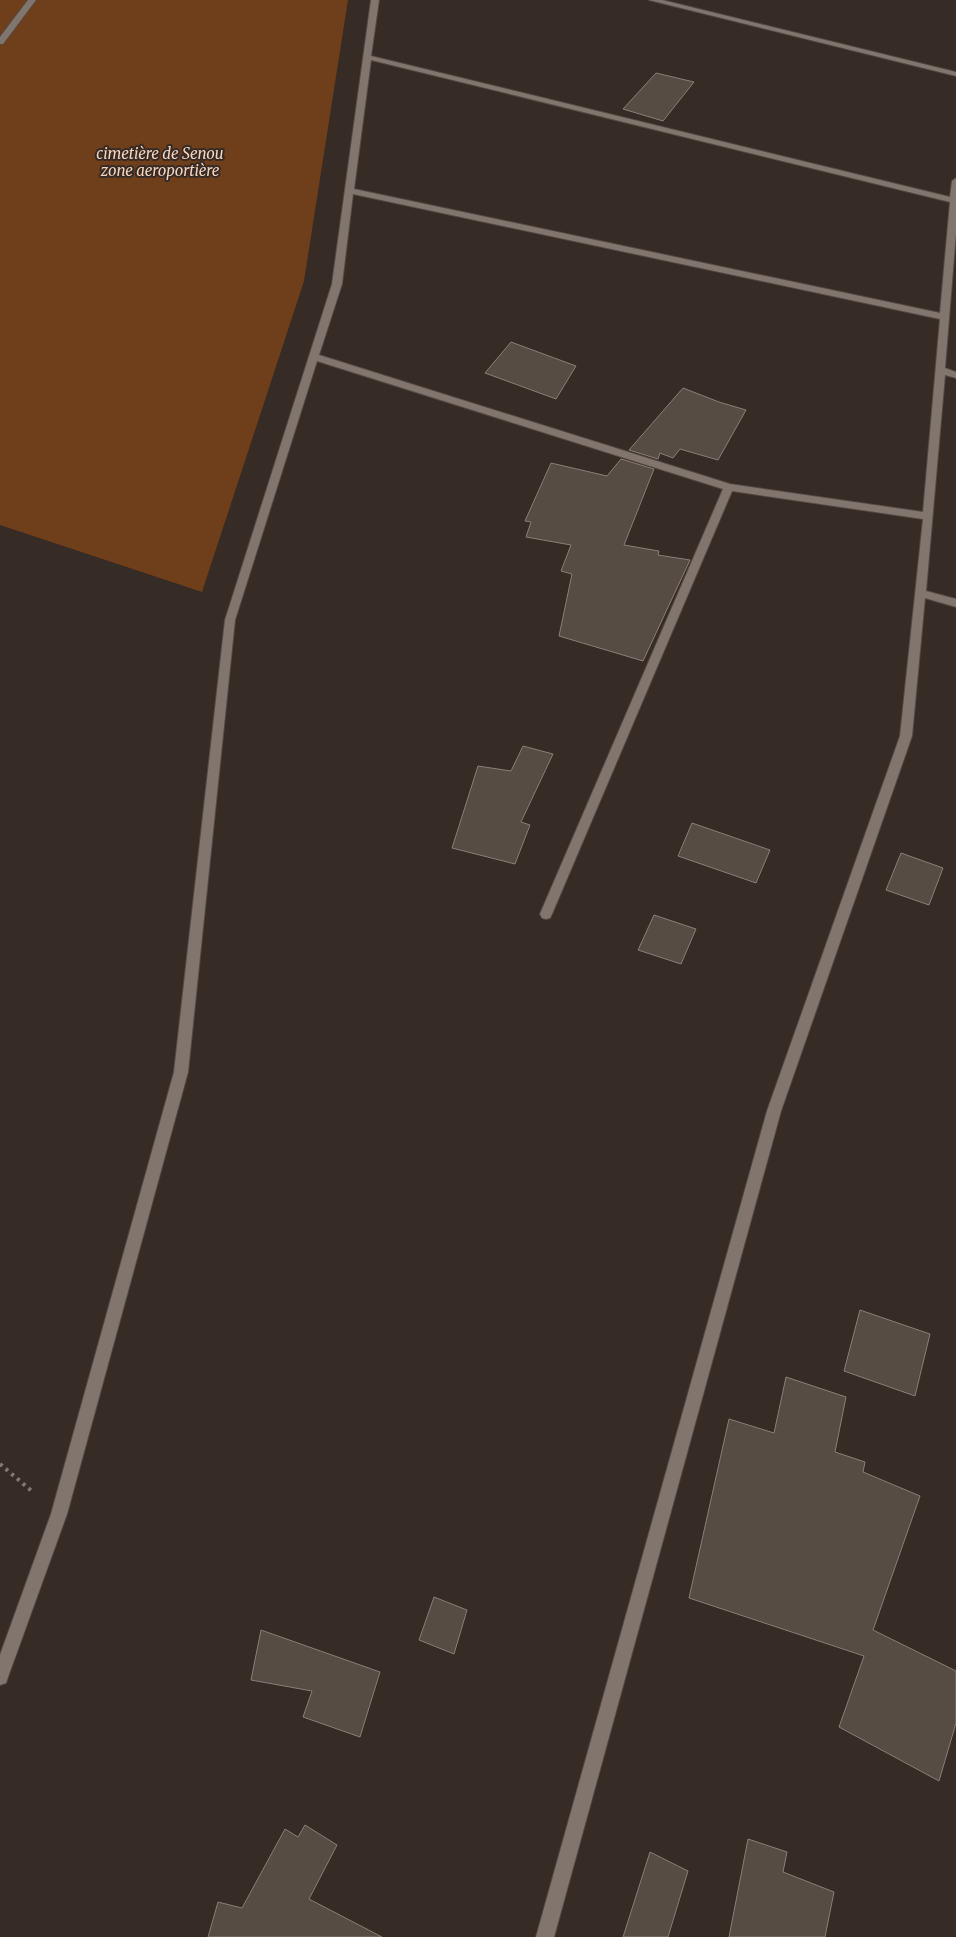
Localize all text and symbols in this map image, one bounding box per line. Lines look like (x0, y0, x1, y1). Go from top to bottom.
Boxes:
park label: cimetière de Senou zone aeroportière (96, 144, 224, 180)

